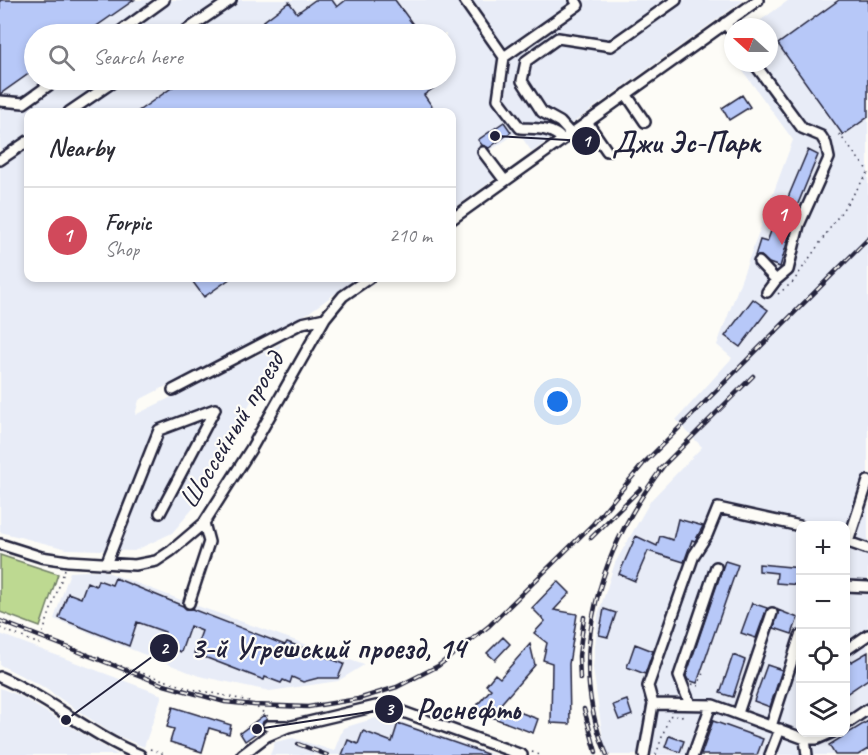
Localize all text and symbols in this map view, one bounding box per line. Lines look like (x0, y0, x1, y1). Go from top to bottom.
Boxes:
north arrow (724, 18, 778, 72)
search box (24, 24, 456, 90)
icon: search (45, 41, 78, 74)
text: Search here (93, 43, 183, 71)
callout: Джи Эс-Парк (571, 117, 772, 165)
text: Джи Эс-Парк (612, 123, 762, 161)
text: 1 (582, 130, 592, 152)
text: Nearby (48, 131, 113, 164)
pin: 1 (762, 196, 802, 245)
text: Forpic (105, 209, 152, 237)
text: 1 (63, 223, 72, 248)
text: 210 m (389, 223, 432, 248)
text: Shop (105, 237, 139, 262)
street label: Шоссейный проезд (171, 343, 293, 514)
your location (543, 387, 572, 416)
map controls (796, 521, 850, 737)
button: + (796, 521, 850, 575)
button: − (796, 575, 850, 629)
callout: 3-й Угрешский проезд, 14 (149, 624, 477, 672)
text: 3-й Угрешский проезд, 14 (191, 629, 469, 667)
button: locate (796, 629, 850, 683)
text: 2 (160, 637, 170, 659)
button: layers (796, 683, 850, 737)
callout: Роснефть (374, 685, 532, 733)
text: Роснефть (416, 690, 521, 728)
text: 3 (385, 698, 395, 720)

